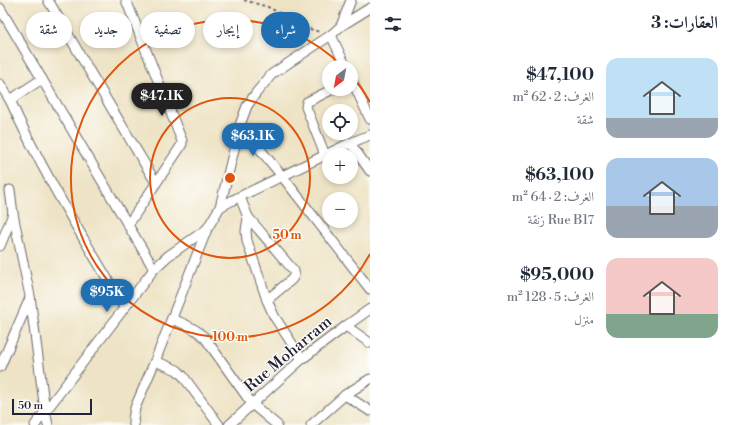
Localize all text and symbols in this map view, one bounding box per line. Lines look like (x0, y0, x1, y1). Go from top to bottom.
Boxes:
chip: شقة (26, 12, 72, 48)
chip: جديد (80, 12, 132, 48)
chip: تصفية (140, 12, 195, 48)
chip: إيجار (203, 12, 253, 48)
chip: شراء (261, 12, 310, 48)
text: العقارات: 3 (651, 12, 718, 34)
icon: filters (382, 13, 404, 35)
north arrow (322, 60, 358, 96)
map controls (322, 60, 358, 228)
text: $47,100 (526, 64, 594, 86)
icon: home (638, 74, 686, 122)
pin: $47.1K (129, 83, 195, 117)
text: $47.1K (140, 88, 184, 104)
text: الغرف: 2 · 62 m² (512, 89, 594, 105)
button: locate (322, 104, 358, 140)
text: شقة (577, 112, 594, 128)
pin: $63.1K (220, 123, 286, 157)
text: $63.1K (231, 128, 275, 144)
button: + (322, 148, 358, 184)
text: $63,100 (525, 164, 594, 186)
centre of rings (223, 171, 237, 185)
icon: home (638, 174, 686, 222)
text: الغرف: 2 · 64 m² (512, 189, 594, 205)
button: − (322, 192, 358, 228)
text: Rue B17 زنقة (528, 212, 594, 228)
text: 50 m (272, 228, 302, 243)
text: $95,000 (520, 264, 594, 286)
icon: home (638, 274, 686, 322)
pin: $95K (83, 279, 131, 313)
text: $95K (90, 284, 124, 300)
text: الغرف: 5 · 128 m² (507, 289, 594, 305)
street label: Rue Moharram (240, 311, 336, 397)
text: منزل (574, 312, 594, 328)
text: 100 m (212, 330, 248, 345)
scale bar (12, 397, 92, 416)
text: 50 m (18, 399, 43, 413)

